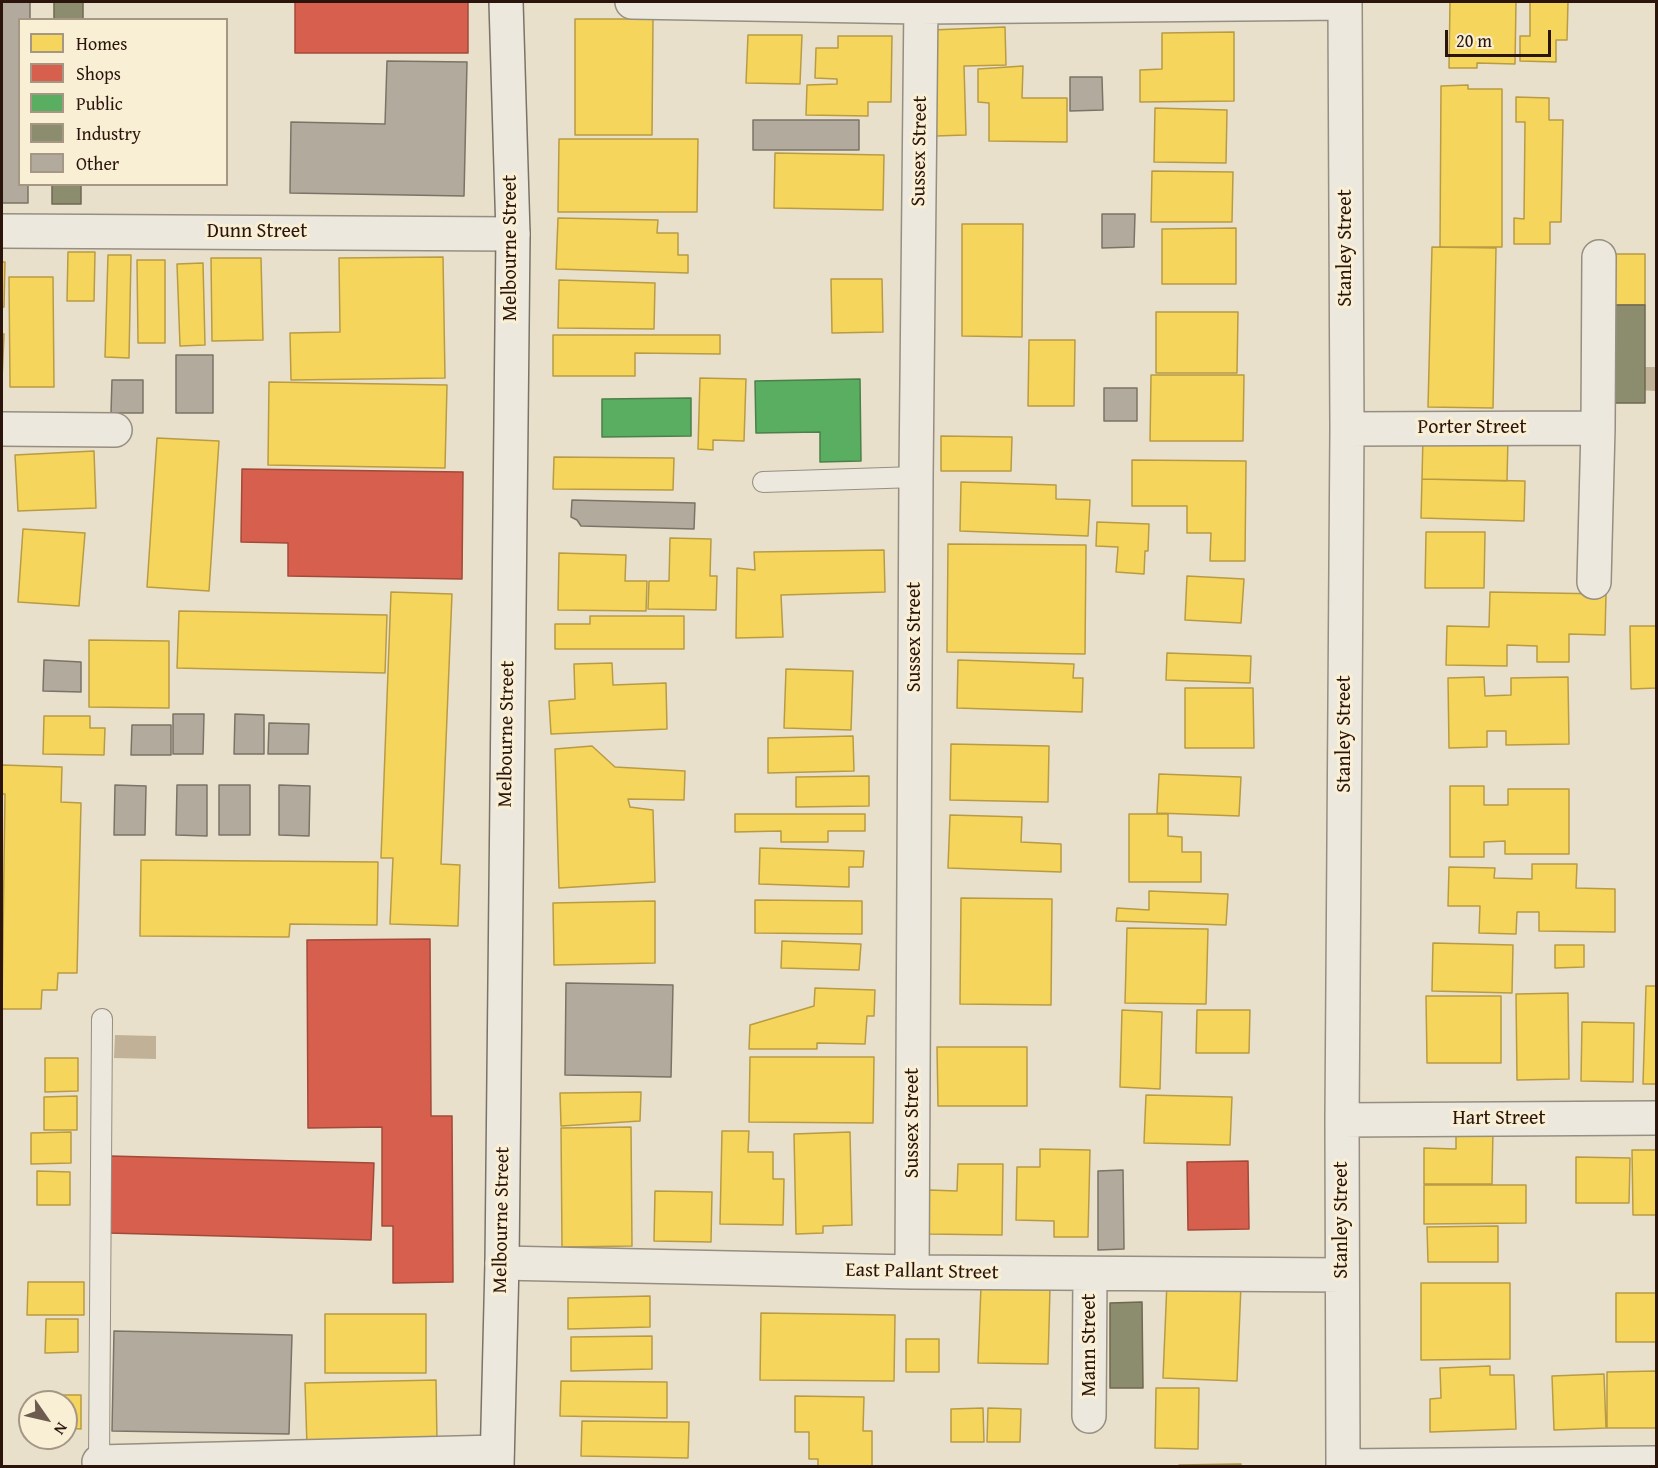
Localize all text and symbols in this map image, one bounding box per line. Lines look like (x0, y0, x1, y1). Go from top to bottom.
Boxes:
legend (18, 18, 228, 186)
scale bar (1448, 18, 1554, 56)
text: 20 m (1456, 27, 1492, 54)
text: Homes (76, 30, 127, 57)
text: Shops (76, 60, 121, 87)
text: Public (76, 90, 123, 117)
street label: Sussex Street (907, 95, 933, 207)
text: Industry (76, 120, 141, 147)
text: Other (76, 150, 119, 177)
street label: Melbourne Street (499, 175, 523, 321)
street label: Stanley Street (1334, 189, 1358, 307)
street label: Dunn Street (207, 220, 307, 244)
street label: Porter Street (1418, 416, 1526, 440)
street label: Sussex Street (903, 582, 927, 692)
street label: Melbourne Street (494, 660, 520, 808)
street label: Stanley Street (1333, 675, 1357, 793)
street label: Sussex Street (901, 1068, 925, 1178)
street label: Hart Street (1452, 1107, 1546, 1131)
street label: Melbourne Street (489, 1146, 515, 1294)
street label: Stanley Street (1330, 1161, 1354, 1279)
street label: East Pallant Street (845, 1259, 999, 1285)
street label: Mann Street (1078, 1293, 1102, 1397)
north arrow (18, 1390, 78, 1450)
text: N (48, 1418, 74, 1440)

